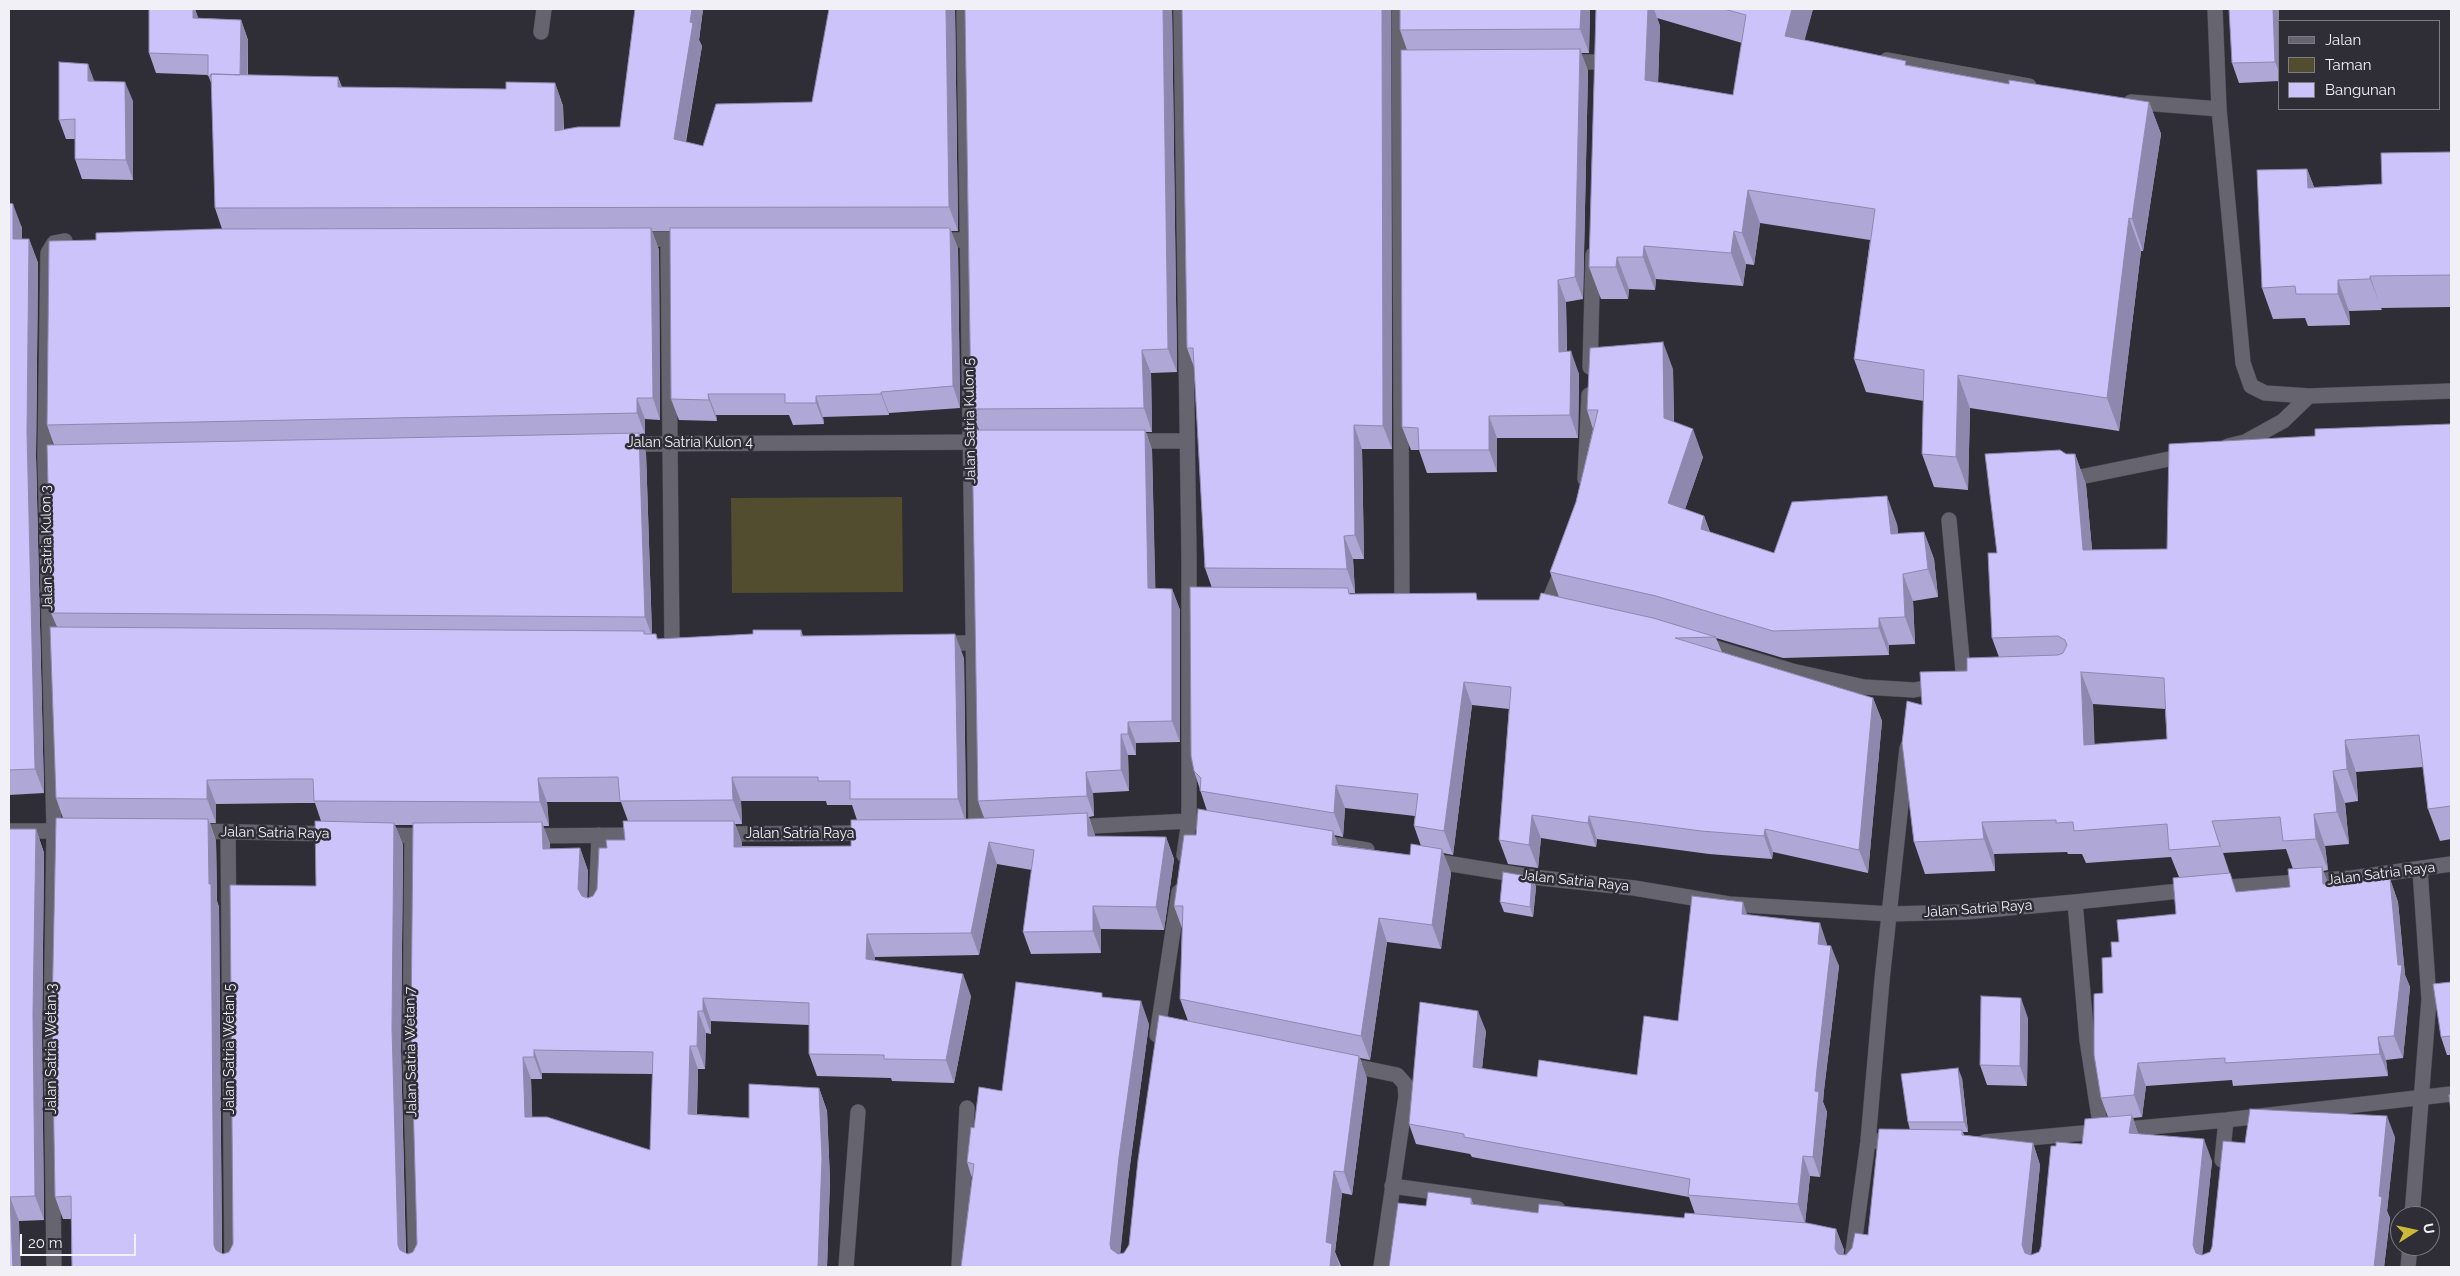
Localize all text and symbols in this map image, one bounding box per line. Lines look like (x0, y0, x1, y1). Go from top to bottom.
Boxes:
legend (2278, 20, 2440, 110)
text: Jalan (2325, 31, 2361, 49)
text: Taman (2325, 56, 2371, 74)
text: Bangunan (2325, 81, 2396, 99)
street label: Jalan Satria Kulon 5 (961, 358, 979, 484)
street label: Jalan Satria Kulon 4 (627, 435, 753, 451)
street label: Jalan Satria Kulon 3 (38, 485, 56, 611)
street label: Jalan Satria Raya (220, 824, 330, 842)
street label: Jalan Satria Raya (746, 826, 854, 842)
street label: Jalan Satria Raya (2326, 859, 2436, 889)
street label: Jalan Satria Raya (1520, 867, 1630, 895)
street label: Jalan Satria Raya (1923, 897, 2033, 921)
street label: Jalan Satria Wetan 3 (44, 984, 60, 1114)
street label: Jalan Satria Wetan 5 (222, 984, 238, 1114)
street label: Jalan Satria Wetan 7 (401, 986, 421, 1118)
north arrow (2390, 1206, 2440, 1256)
text: U (2420, 1222, 2438, 1235)
scale bar (22, 1224, 139, 1256)
text: 20 m (28, 1234, 63, 1252)

